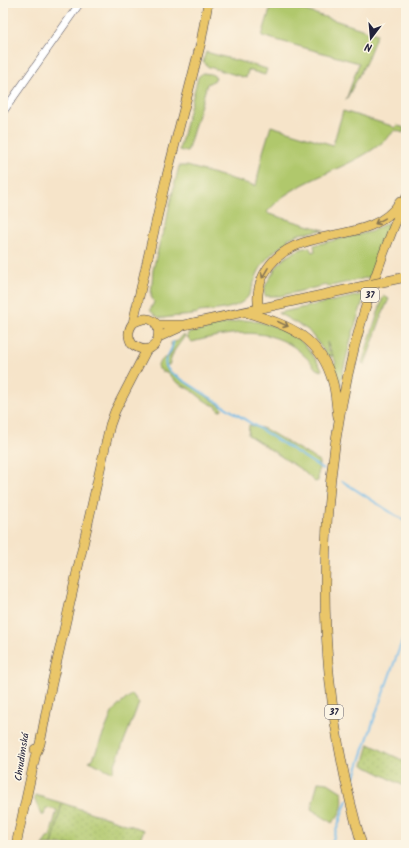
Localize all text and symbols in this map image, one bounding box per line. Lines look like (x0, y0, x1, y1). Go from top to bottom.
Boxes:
north arrow (351, 18, 391, 58)
text: N (363, 37, 374, 56)
one-way arrow (375, 218, 387, 225)
one-way arrow (261, 266, 269, 278)
road number: 37 (361, 288, 379, 302)
one-way arrow (277, 321, 289, 328)
road number: 37 (325, 705, 343, 719)
street label: Chrudimská (10, 731, 34, 782)

